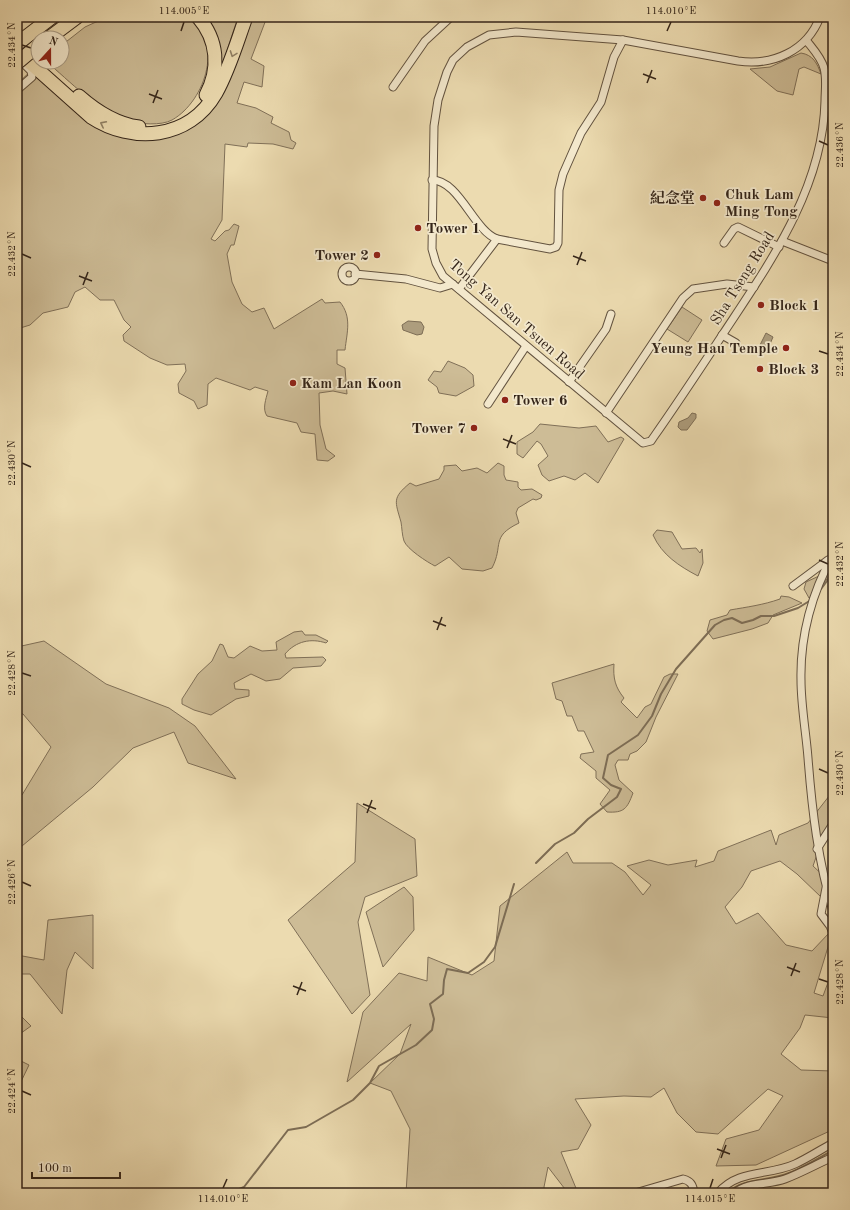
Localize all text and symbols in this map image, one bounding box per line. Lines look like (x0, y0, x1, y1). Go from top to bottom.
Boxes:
text: 114.005°E (159, 6, 209, 16)
text: 114.010°E (646, 6, 696, 16)
text: 22.434°N (7, 22, 17, 68)
north arrow (30, 30, 70, 70)
text: N (47, 35, 59, 49)
one-way arrow (229, 50, 238, 57)
one-way arrow (100, 122, 108, 129)
text: 22.436°N (835, 122, 845, 168)
place label: Chuk Lam Ming Tong (725, 188, 798, 220)
place label: 紀念堂 (650, 190, 695, 207)
marker: 紀念堂 (698, 193, 708, 203)
marker: Chuk Lam Ming Tong (712, 198, 722, 208)
place label: Tower 1 (426, 222, 480, 237)
marker: Tower 1 (413, 223, 423, 233)
street label: Sha Tseng Road (709, 229, 778, 328)
text: 22.432°N (7, 231, 17, 277)
place label: Tower 2 (315, 249, 369, 264)
marker: Tower 2 (372, 250, 382, 260)
street label: Tong Yan San Tsuen Road (445, 257, 587, 383)
place label: Block 1 (769, 299, 820, 314)
marker: Block 1 (756, 300, 766, 310)
text: 22.434°N (835, 331, 845, 377)
place label: Yeung Hau Temple (651, 342, 778, 357)
marker: Yeung Hau Temple (781, 343, 791, 353)
place label: Block 3 (768, 363, 819, 378)
marker: Block 3 (755, 364, 765, 374)
place label: Kam Lan Koon (301, 377, 402, 392)
marker: Kam Lan Koon (288, 378, 298, 388)
place label: Tower 6 (513, 394, 568, 409)
marker: Tower 6 (500, 395, 510, 405)
place label: Tower 7 (412, 422, 466, 437)
marker: Tower 7 (469, 423, 479, 433)
text: 22.430°N (7, 440, 17, 486)
text: 22.432°N (835, 541, 845, 587)
text: 22.428°N (7, 650, 17, 696)
text: 22.430°N (835, 750, 845, 796)
text: 22.426°N (7, 859, 17, 905)
text: 22.428°N (835, 959, 845, 1005)
text: 22.424°N (7, 1068, 17, 1114)
scale bar (32, 1154, 120, 1180)
text: 100 m (38, 1163, 72, 1175)
text: 114.010°E (198, 1194, 248, 1204)
text: 114.015°E (685, 1194, 735, 1204)

